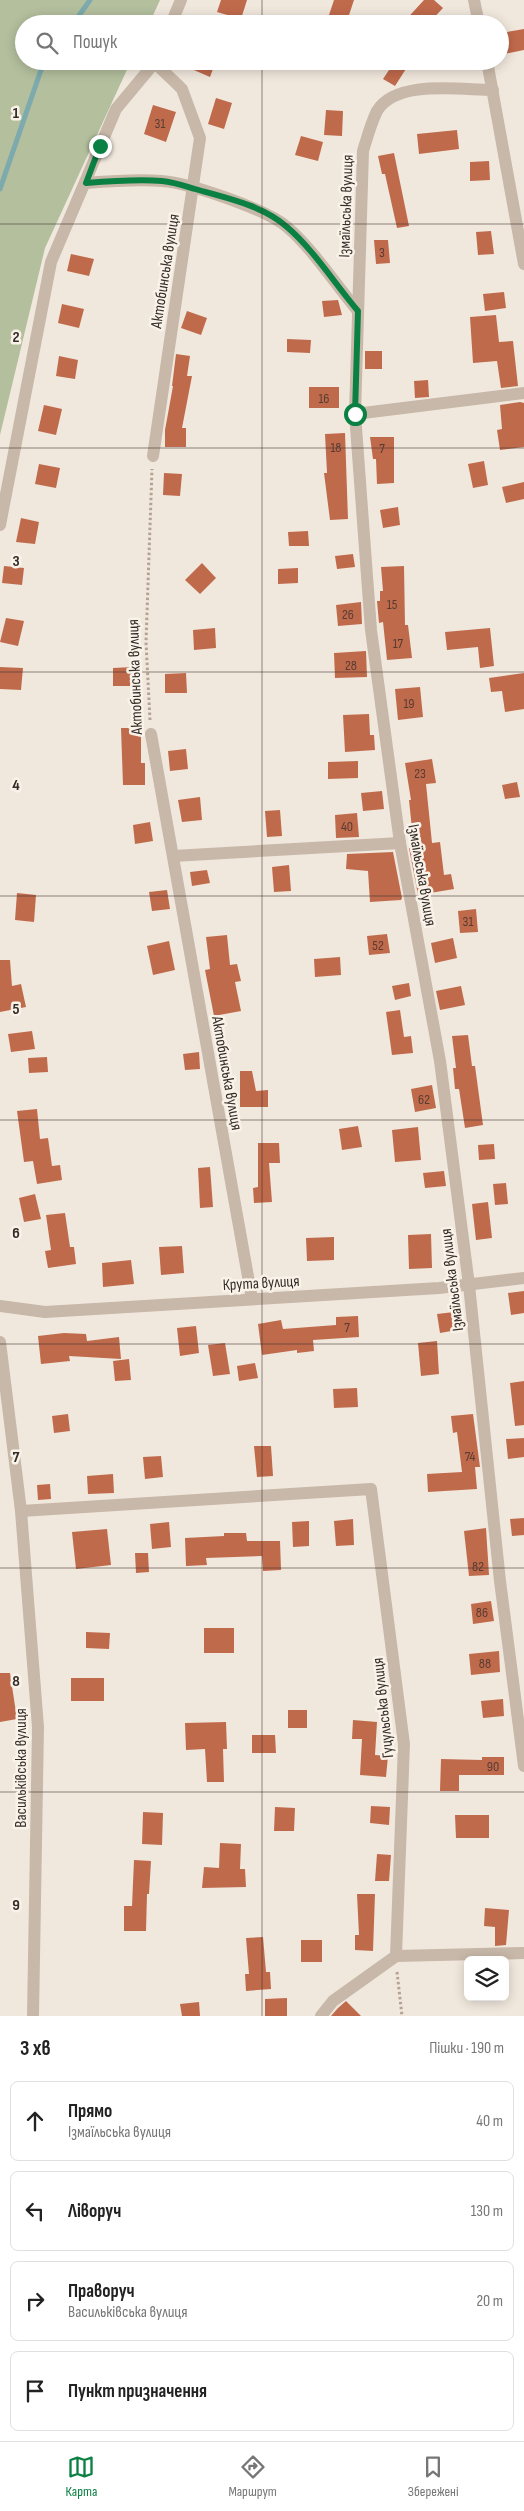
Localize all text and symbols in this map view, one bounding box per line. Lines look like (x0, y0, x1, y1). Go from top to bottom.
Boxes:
search box (15, 15, 509, 70)
icon: search (33, 29, 61, 57)
text: Пошук (73, 31, 117, 54)
text: 1 (13, 104, 20, 123)
house number: 31 (155, 115, 165, 132)
route end (89, 135, 112, 158)
street label: Ізмаїльська вулиця (335, 154, 358, 258)
street label: Актобинська вулиця (147, 213, 184, 331)
house number: 3 (379, 244, 385, 261)
text: 2 (12, 328, 20, 347)
house number: 16 (318, 390, 330, 407)
route start (344, 403, 367, 426)
house number: 18 (330, 439, 342, 456)
house number: 7 (379, 440, 385, 457)
text: 3 (12, 552, 20, 571)
house number: 15 (387, 596, 398, 613)
house number: 26 (342, 606, 354, 623)
street label: Актобинська вулиця (124, 619, 147, 736)
house number: 17 (393, 635, 404, 652)
house number: 28 (345, 657, 357, 674)
house number: 19 (403, 695, 415, 712)
house number: 23 (414, 765, 426, 782)
text: 4 (12, 776, 20, 795)
house number: 40 (341, 818, 353, 835)
street label: Ізмаїльська вулиця (403, 823, 440, 928)
house number: 31 (463, 913, 473, 930)
house number: 52 (372, 937, 384, 954)
text: 5 (12, 1000, 20, 1019)
street label: Актобинська вулиця (207, 1014, 246, 1132)
house number: 62 (418, 1091, 430, 1108)
text: 6 (12, 1224, 20, 1243)
street label: Ізмаїльська вулиця (437, 1228, 468, 1332)
street label: Крута вулиця (222, 1272, 300, 1295)
house number: 7 (344, 1319, 350, 1336)
text: 7 (13, 1448, 20, 1467)
house number: 74 (465, 1448, 476, 1465)
house number: 82 (472, 1558, 484, 1575)
house number: 86 (476, 1604, 488, 1621)
house number: 88 (479, 1655, 491, 1672)
street label: Гуцульська вулиця (369, 1657, 398, 1759)
text: 8 (12, 1672, 20, 1691)
street label: Васильківська вулиця (12, 1708, 31, 1828)
house number: 90 (487, 1758, 499, 1775)
text: 9 (12, 1896, 20, 1915)
map controls (464, 1956, 509, 2001)
button: layers (464, 1956, 509, 2001)
text: 3 хв (20, 2036, 51, 2061)
text: Пішки · 190 m (429, 2039, 504, 2058)
text: Прямо (68, 2100, 112, 2123)
icon: ahead (21, 2107, 49, 2135)
text: 40 m (476, 2112, 503, 2131)
text: Ізмаїльська вулиця (68, 2123, 171, 2142)
icon: left (21, 2197, 49, 2225)
text: Ліворуч (68, 2200, 121, 2223)
text: 130 m (471, 2202, 503, 2221)
text: Праворуч (68, 2280, 135, 2303)
icon: right (21, 2287, 49, 2315)
text: 20 m (476, 2292, 503, 2311)
text: Васильківська вулиця (68, 2303, 187, 2322)
icon: arrive (21, 2377, 49, 2405)
text: Пункт призначення (68, 2380, 207, 2403)
tab: Карта (66, 2453, 97, 2500)
tab: Маршрут (228, 2453, 277, 2500)
tab: Збережені (408, 2453, 458, 2500)

